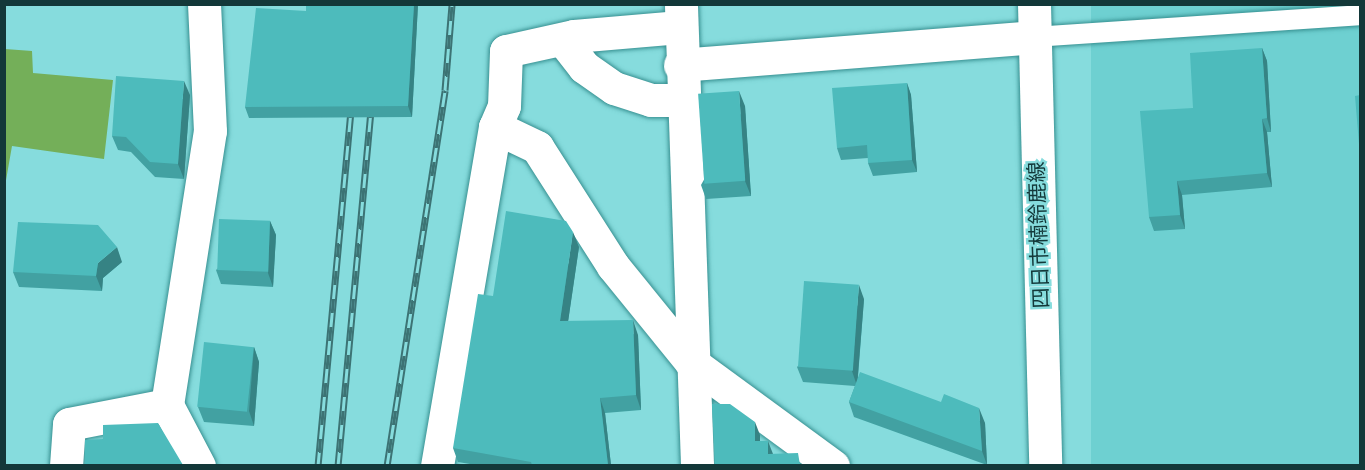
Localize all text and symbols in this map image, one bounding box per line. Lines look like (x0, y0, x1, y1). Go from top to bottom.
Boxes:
street label: 四日市楠鈴鹿線 (1023, 161, 1053, 309)

